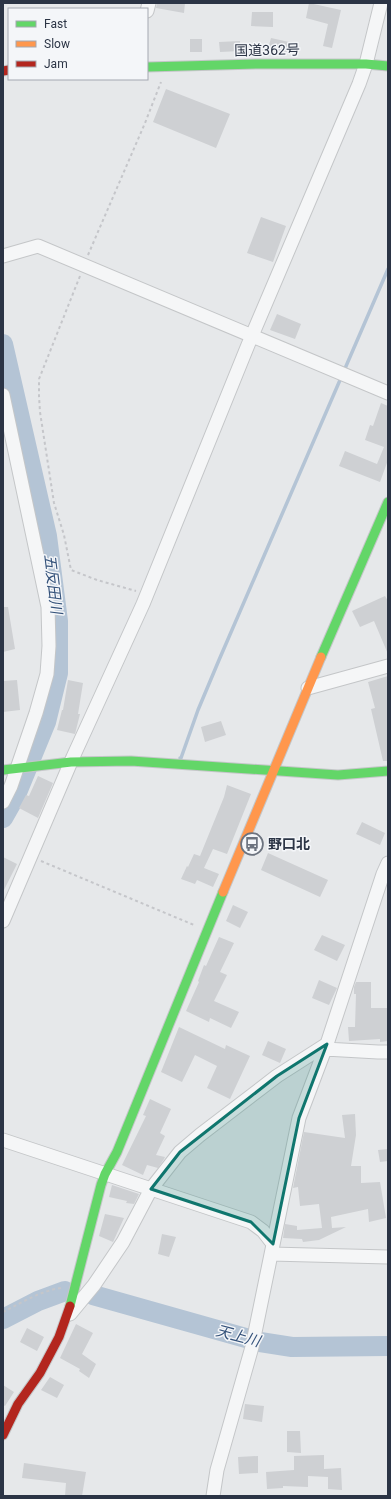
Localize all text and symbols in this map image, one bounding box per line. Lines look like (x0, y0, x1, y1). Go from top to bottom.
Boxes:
legend (8, 8, 148, 80)
text: Fast (44, 17, 67, 31)
text: Slow (44, 37, 70, 51)
street label: 国道362号 (234, 41, 300, 59)
text: Jam (44, 57, 68, 71)
water label: 五反田川 (40, 553, 66, 617)
bus stop icon: 野口北 (239, 831, 265, 857)
place label: 野口北 (268, 836, 310, 852)
water label: 天上川 (214, 1321, 264, 1351)

